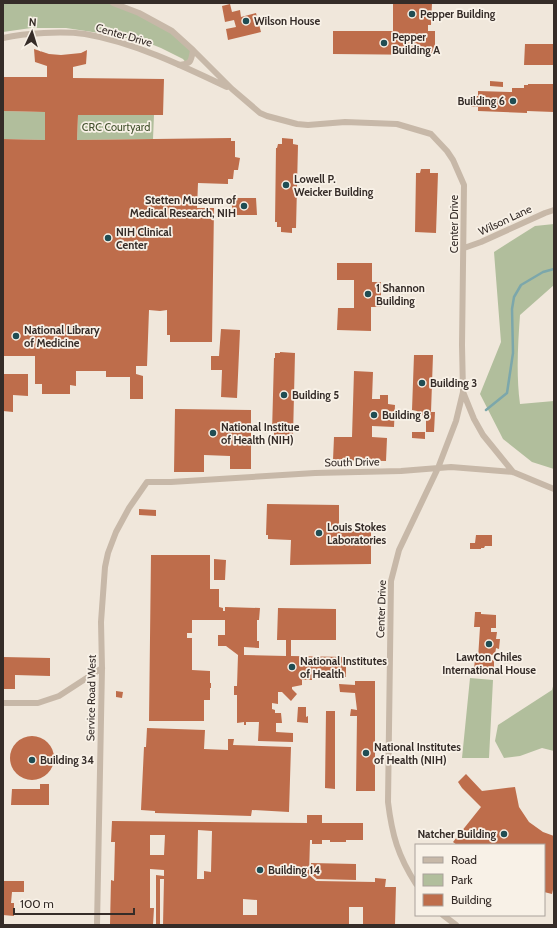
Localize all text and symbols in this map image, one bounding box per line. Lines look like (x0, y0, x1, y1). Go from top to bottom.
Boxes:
place label: Pepper Building (420, 7, 496, 21)
marker: Pepper Building (407, 9, 417, 19)
north arrow (12, 12, 52, 52)
place label: Wilson House (254, 14, 320, 28)
text: N (28, 15, 37, 29)
marker: Wilson House (241, 16, 251, 26)
street label: Center Drive (94, 20, 154, 50)
place label: Pepper Building A (392, 30, 440, 57)
marker: Pepper Building A (379, 38, 389, 48)
place label: Building 6 (457, 94, 505, 108)
marker: Building 6 (508, 96, 518, 106)
park label: CRC Courtyard (82, 120, 150, 134)
place label: Lowell P. Weicker Building (294, 172, 374, 199)
marker: Lowell P. Weicker Building (281, 180, 291, 190)
place label: Stetten Museum of Medical Research, NIH (130, 193, 236, 220)
street label: Center Drive (447, 195, 461, 253)
marker: Stetten Museum of Medical Research, NIH (239, 201, 249, 211)
street label: Wilson Lane (476, 201, 534, 238)
place label: NIH Clinical Center (116, 225, 172, 252)
marker: NIH Clinical Center (103, 233, 113, 243)
place label: 1 Shannon Building (376, 281, 425, 308)
marker: 1 Shannon Building (363, 289, 373, 299)
place label: National Library of Medicine (24, 323, 100, 350)
marker: National Library of Medicine (11, 331, 21, 341)
place label: Building 3 (430, 376, 477, 390)
marker: Building 3 (417, 378, 427, 388)
place label: Building 5 (292, 388, 339, 402)
marker: Building 5 (279, 390, 289, 400)
place label: Building 8 (382, 408, 430, 422)
marker: Building 8 (369, 410, 379, 420)
place label: National Institue of Health (NIH) (221, 420, 300, 447)
marker: National Institue of Health (NIH) (208, 428, 218, 438)
street label: South Drive (324, 455, 380, 469)
place label: Louis Stokes Laboratories (327, 520, 387, 547)
marker: Louis Stokes Laboratories (314, 528, 324, 538)
street label: Center Drive (373, 579, 389, 638)
marker: Lawton Chiles International House (484, 639, 494, 649)
place label: Lawton Chiles International House (442, 650, 536, 677)
street label: Service Road West (83, 654, 99, 741)
place label: National Institutes of Health (300, 654, 387, 681)
marker: National Institutes of Health (287, 662, 297, 672)
place label: National Institutes of Health (NIH) (374, 740, 461, 767)
marker: National Institutes of Health (NIH) (361, 748, 371, 758)
place label: Building 34 (40, 753, 94, 767)
marker: Building 34 (27, 755, 37, 765)
place label: Natcher Building (417, 827, 496, 841)
marker: Natcher Building (499, 829, 509, 839)
legend (415, 844, 545, 916)
text: Road (451, 852, 477, 867)
place label: Building 14 (268, 863, 320, 877)
marker: Building 14 (255, 865, 265, 875)
text: Park (451, 872, 473, 887)
scale bar (14, 890, 134, 916)
text: Building (451, 892, 493, 907)
text: 100 m (20, 896, 54, 911)

